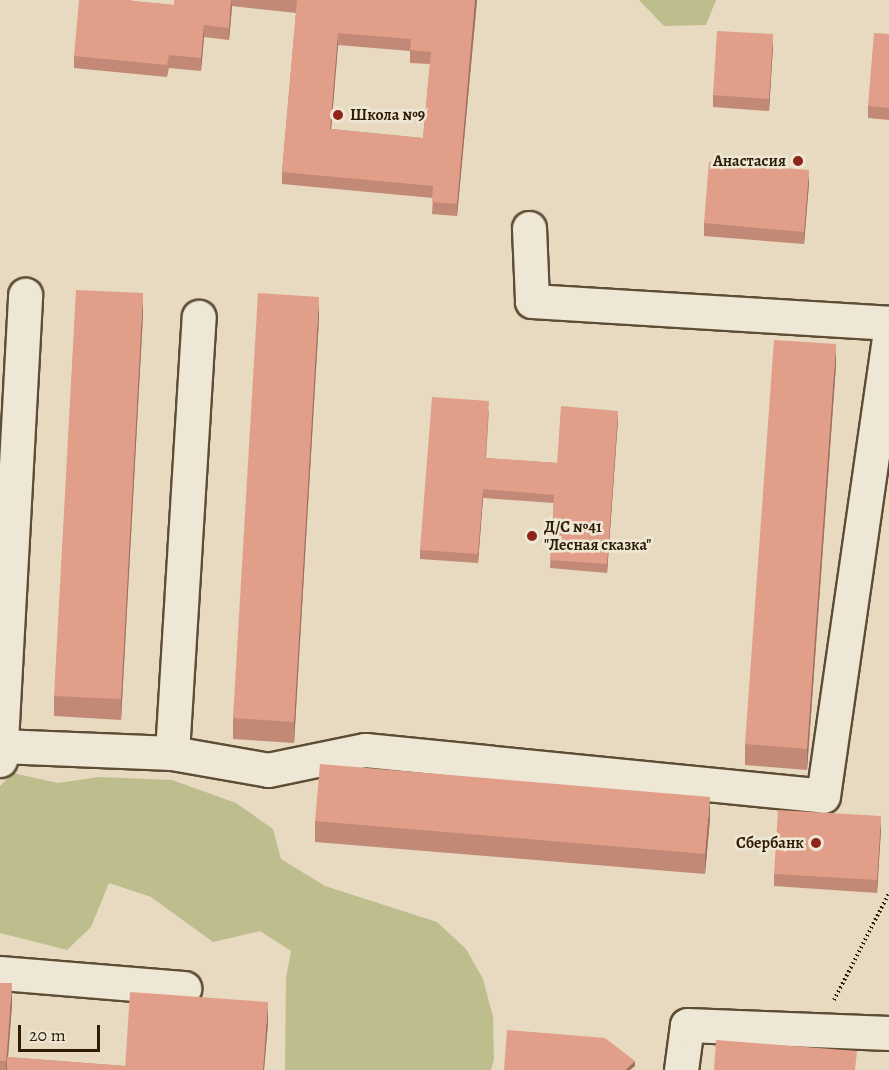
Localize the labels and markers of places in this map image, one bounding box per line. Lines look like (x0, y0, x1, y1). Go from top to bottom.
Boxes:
place label: Школа №9 (350, 105, 425, 125)
marker: Школа №9 (331, 108, 345, 122)
place label: Анастасия (713, 151, 786, 171)
marker: Анастасия (791, 154, 805, 168)
place label: Д/С №41 "Лесная сказка" (544, 517, 651, 555)
marker: Д/С №41 "Лесная сказка" (525, 529, 539, 543)
place label: Сбербанк (736, 833, 804, 853)
marker: Сбербанк (809, 836, 823, 850)

